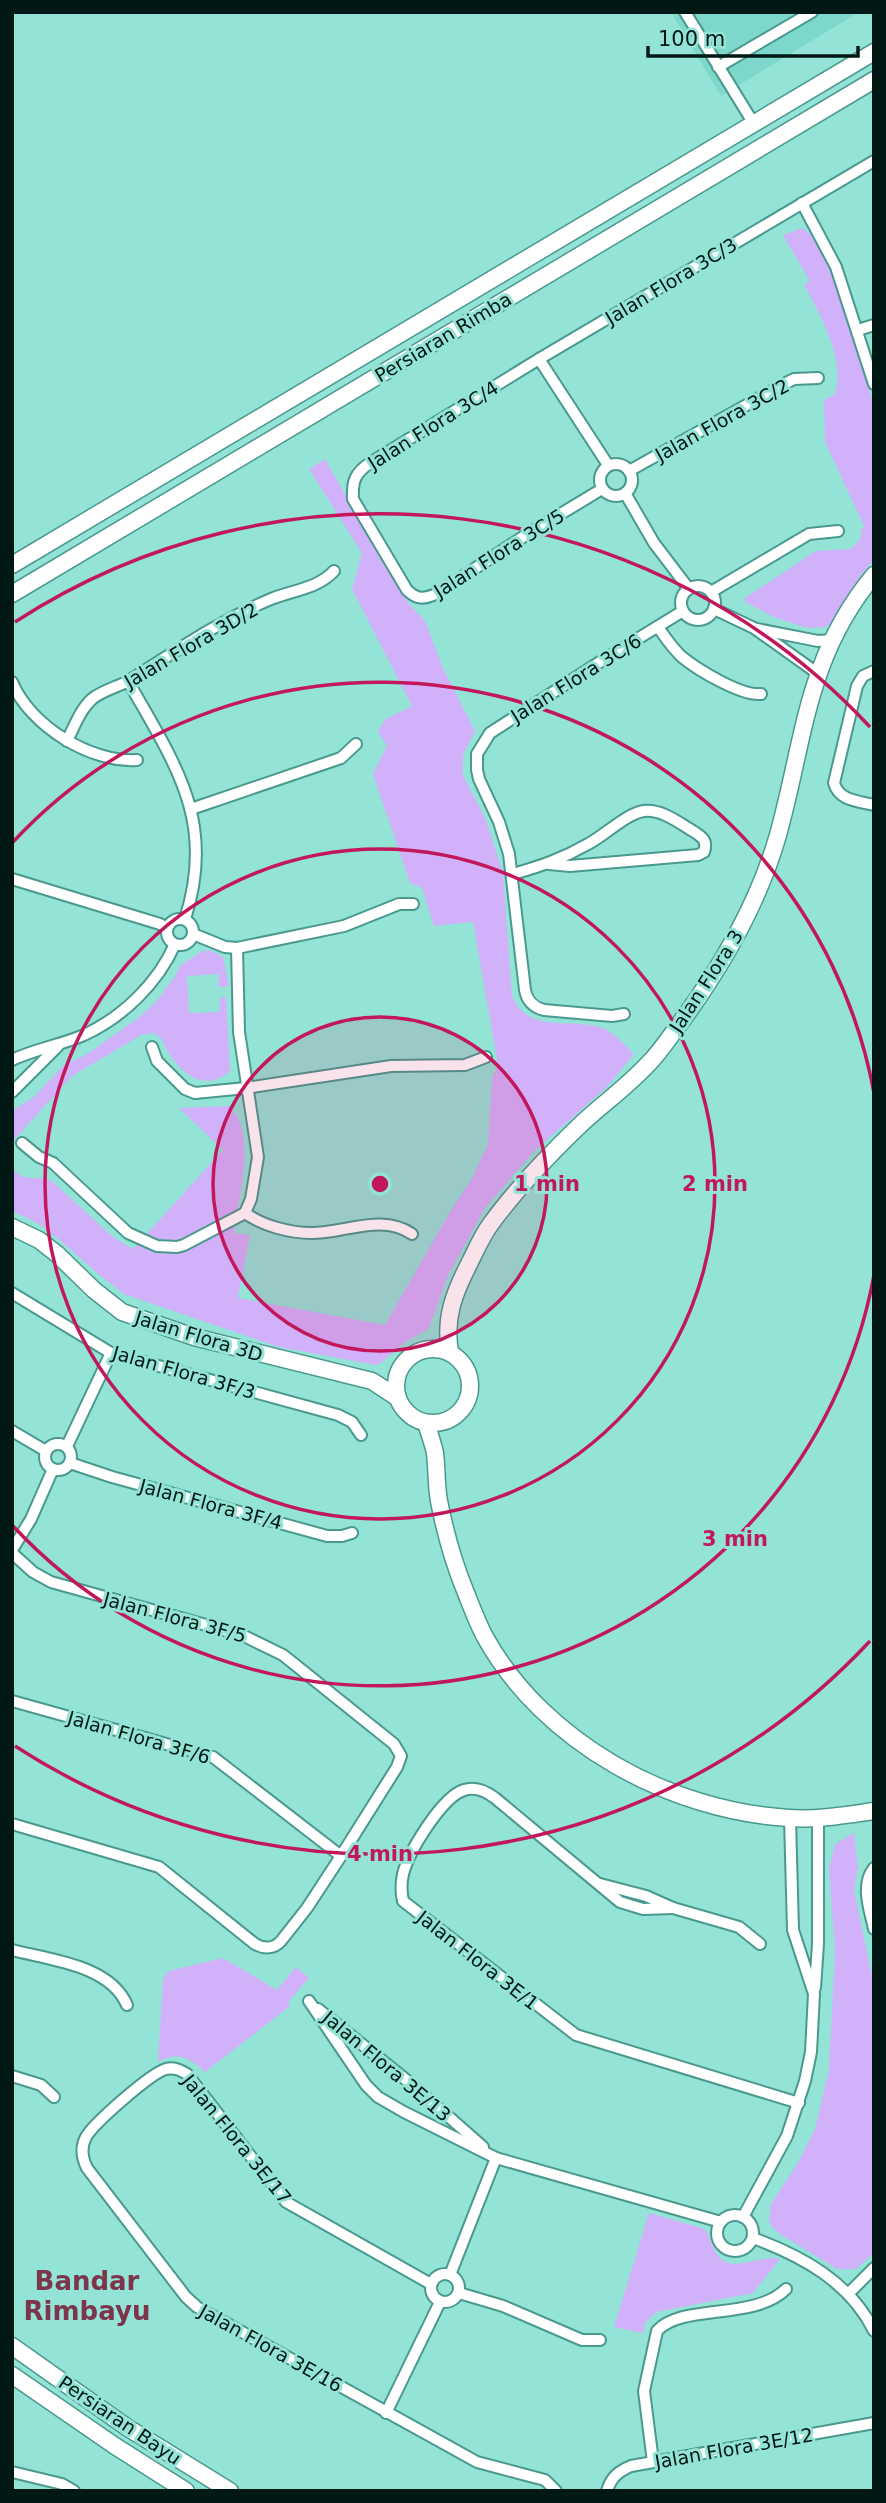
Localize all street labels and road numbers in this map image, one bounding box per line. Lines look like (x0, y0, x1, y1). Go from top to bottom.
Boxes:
street label: Jalan Flora 3C/3 (600, 233, 741, 329)
street label: Persiaran Rimba (371, 288, 515, 386)
street label: Jalan Flora 3C/2 (650, 374, 793, 466)
street label: Jalan Flora 3C/4 (363, 376, 502, 474)
street label: Jalan Flora 3C/5 (429, 504, 568, 602)
street label: Jalan Flora 3D/2 (119, 598, 262, 693)
street label: Jalan Flora 3C/6 (506, 629, 645, 727)
street label: Jalan Flora 3 (664, 926, 747, 1037)
street label: Jalan Flora 3D (132, 1306, 265, 1366)
street label: Jalan Flora 3F/3 (109, 1341, 258, 1403)
street label: Jalan Flora 3F/4 (136, 1474, 285, 1534)
street label: Jalan Flora 3F/5 (100, 1587, 249, 1647)
street label: Jalan Flora 3F/6 (64, 1706, 213, 1768)
street label: Jalan Flora 3E/1 (412, 1905, 543, 2014)
street label: Jalan Flora 3E/13 (318, 2005, 455, 2126)
street label: Jalan Flora 3E/17 (177, 2069, 296, 2208)
street label: Jalan Flora 3E/16 (195, 2299, 346, 2396)
street label: Persiaran Bayu (55, 2371, 185, 2469)
street label: Jalan Flora 3E/12 (652, 2423, 815, 2473)

